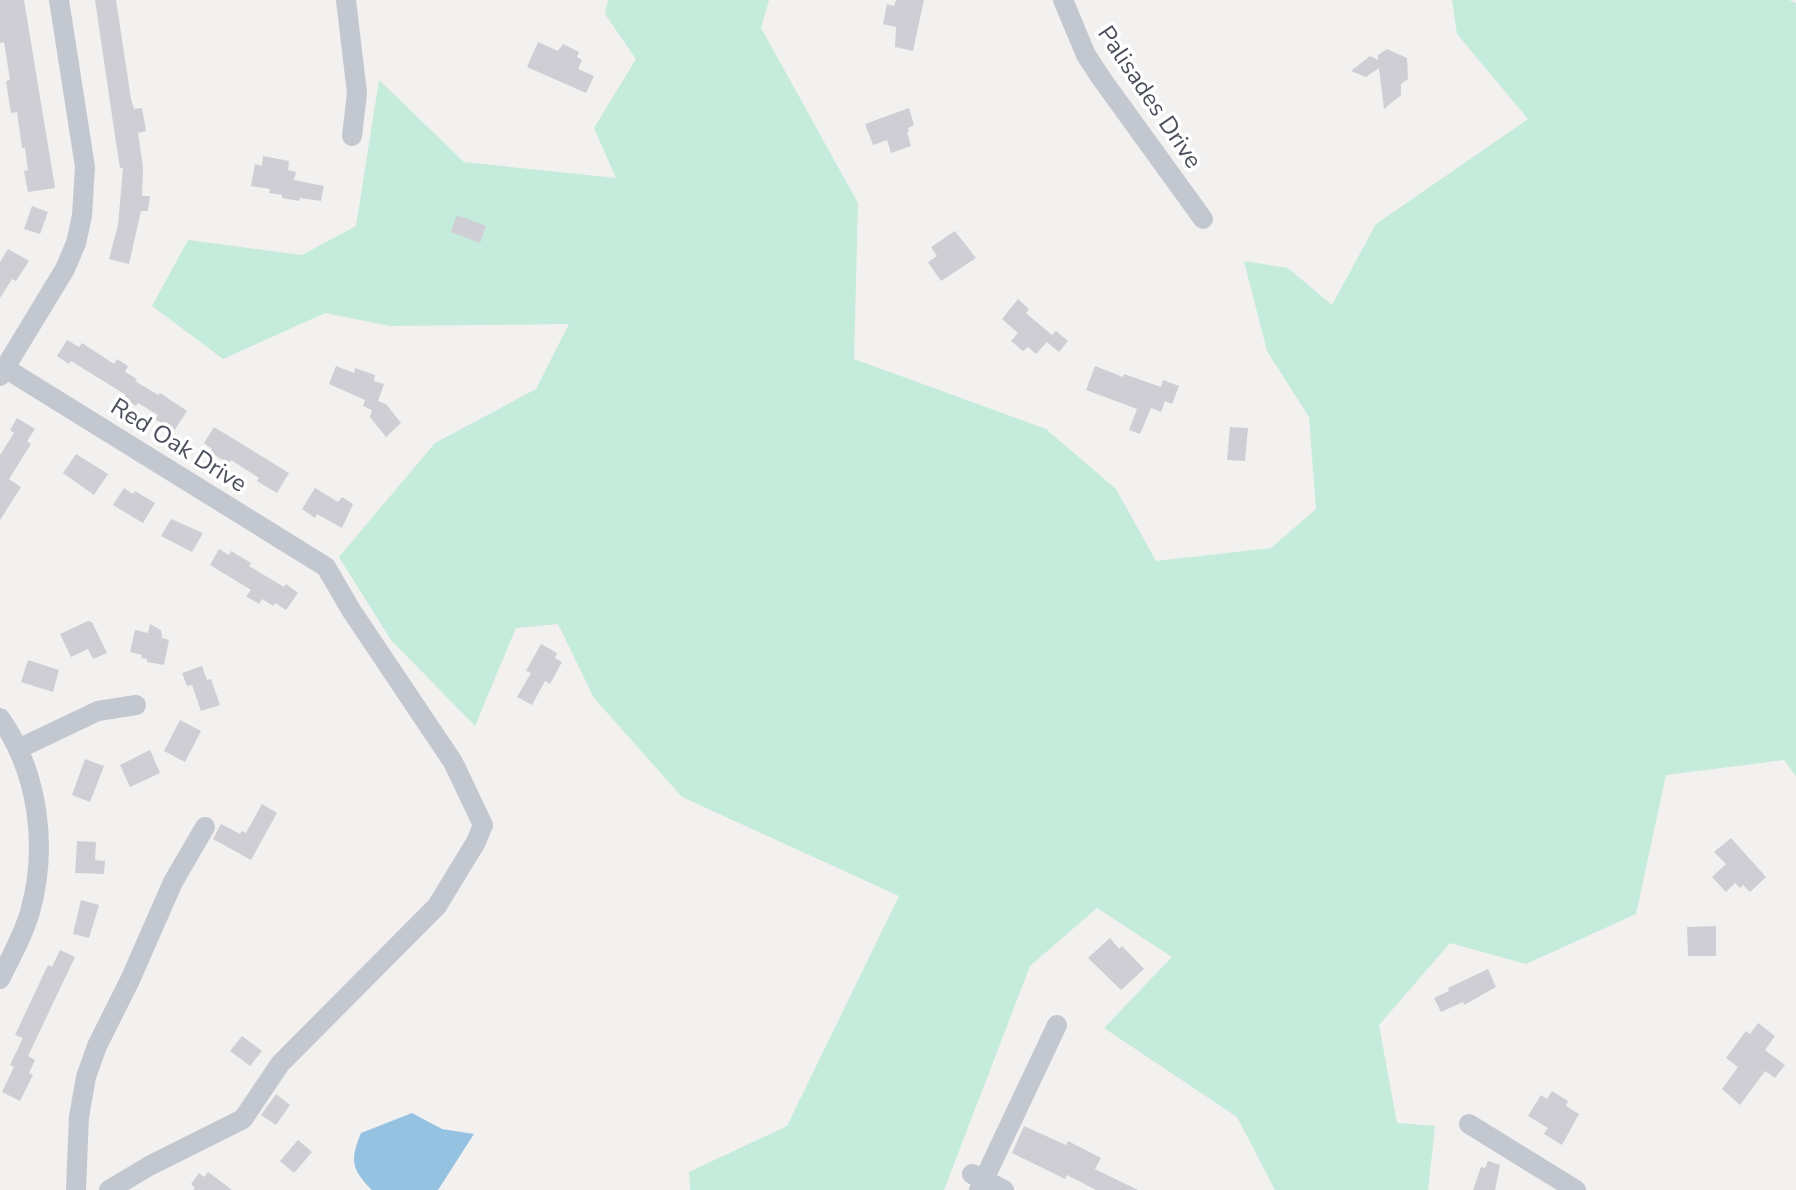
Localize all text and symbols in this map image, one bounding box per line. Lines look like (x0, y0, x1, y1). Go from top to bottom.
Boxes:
street label: Palisades Drive (1090, 19, 1210, 175)
street label: Red Oak Drive (105, 390, 253, 500)

